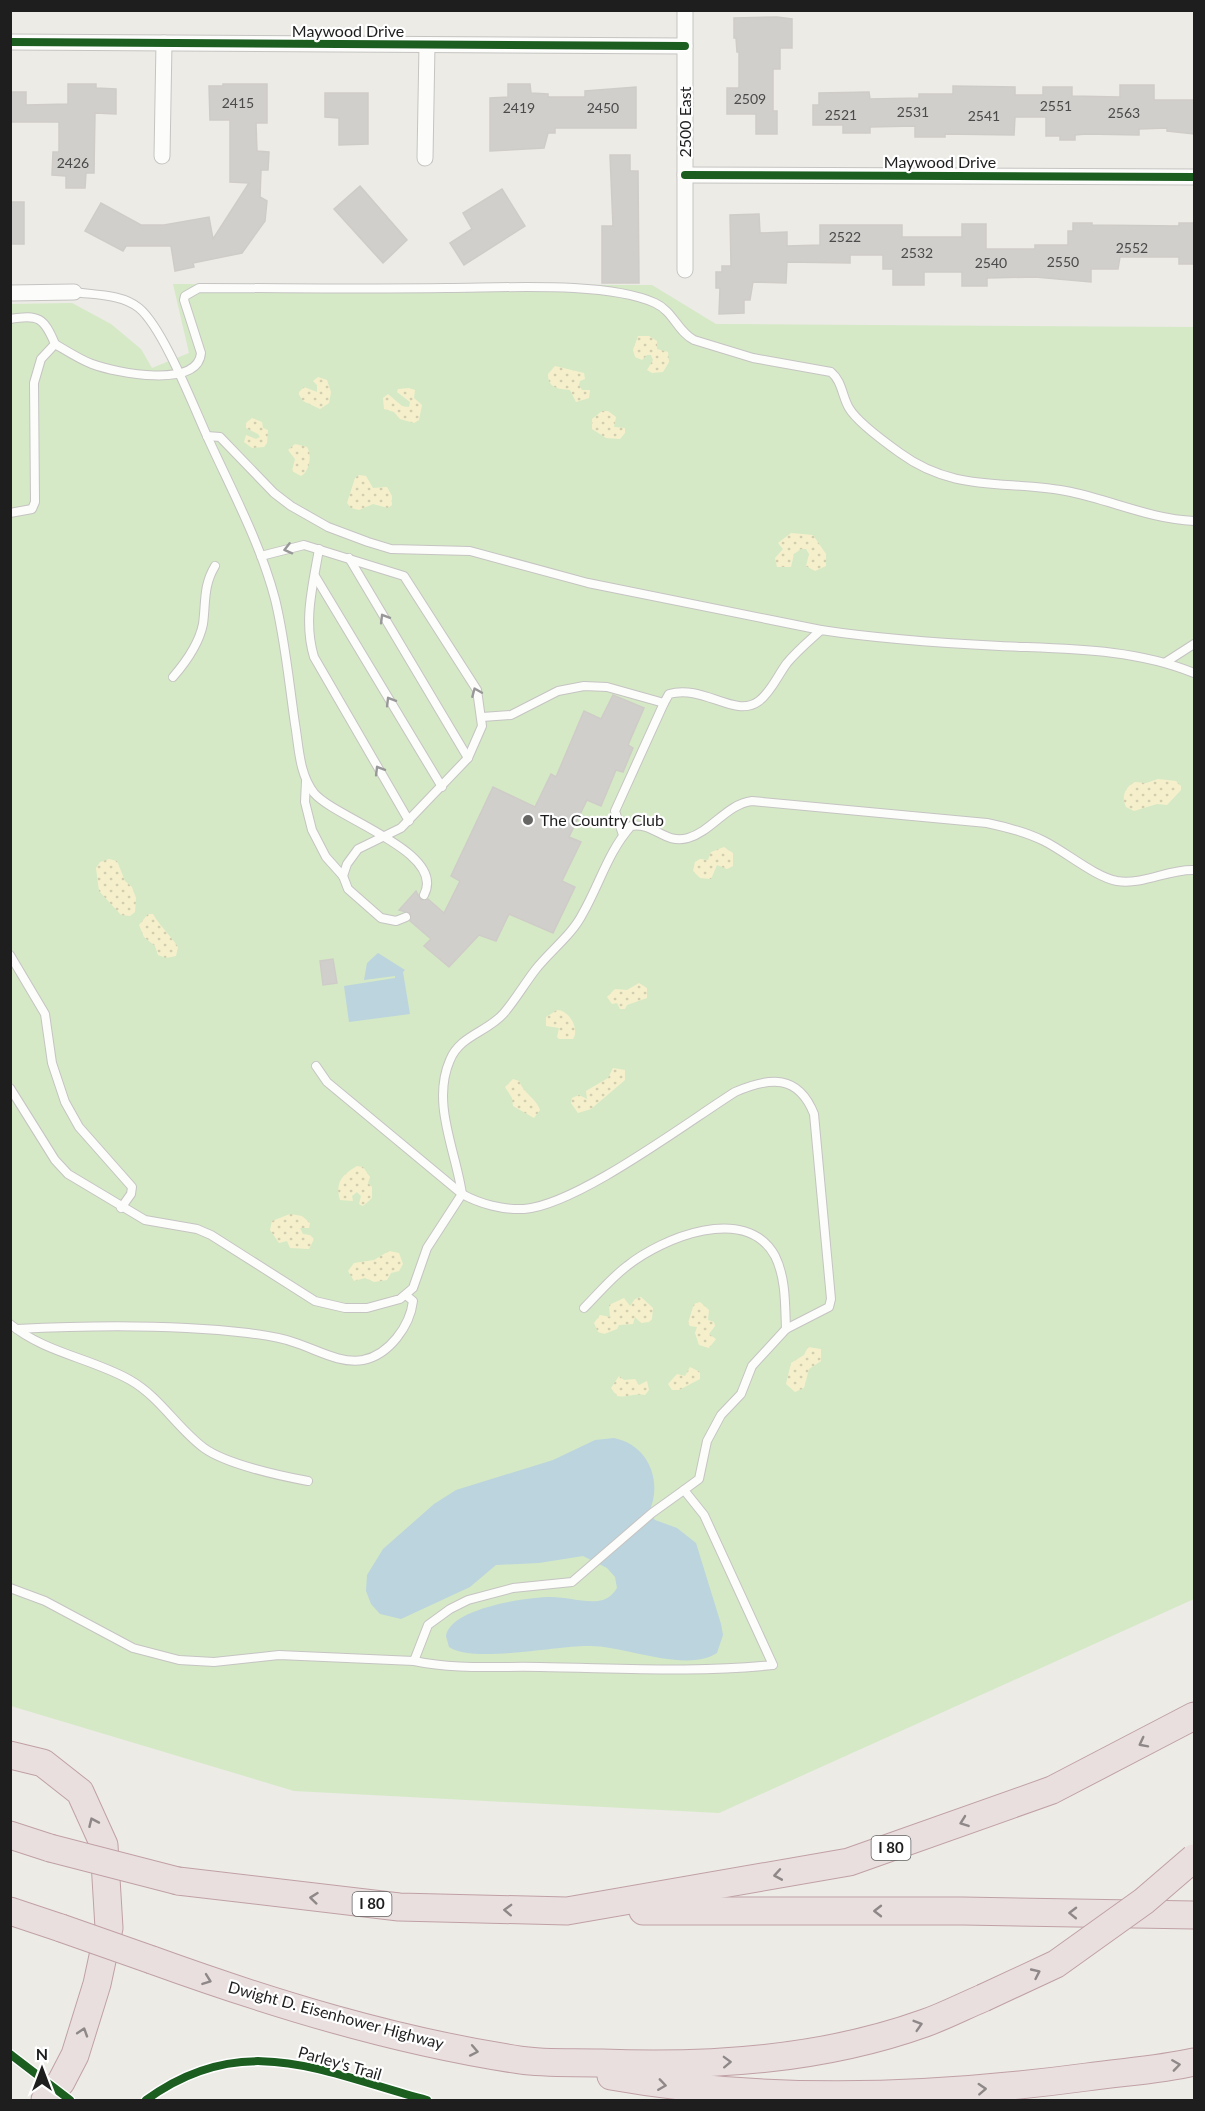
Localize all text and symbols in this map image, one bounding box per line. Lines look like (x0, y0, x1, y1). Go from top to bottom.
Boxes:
street label: Maywood Drive (292, 21, 404, 40)
street label: 2500 East (675, 86, 694, 157)
house number: 2509 (734, 90, 766, 107)
house number: 2415 (222, 94, 254, 111)
house number: 2551 (1040, 97, 1072, 114)
house number: 2419 (503, 99, 535, 116)
house number: 2450 (587, 99, 619, 116)
house number: 2531 (897, 103, 929, 120)
house number: 2563 (1108, 104, 1140, 121)
house number: 2521 (825, 106, 857, 123)
house number: 2541 (968, 107, 1000, 124)
street label: Maywood Drive (884, 152, 996, 171)
house number: 2426 (57, 154, 89, 171)
house number: 2522 (829, 228, 861, 245)
house number: 2552 (1116, 239, 1148, 256)
house number: 2532 (901, 244, 933, 261)
house number: 2550 (1047, 253, 1079, 270)
house number: 2540 (975, 254, 1007, 271)
one-way arrow (283, 541, 293, 554)
one-way arrow (380, 614, 392, 624)
one-way arrow (471, 688, 483, 699)
one-way arrow (385, 697, 397, 707)
one-way arrow (375, 766, 387, 776)
place label: The Country Club (540, 810, 664, 829)
marker: The Country Club (521, 813, 535, 827)
one-way arrow (1138, 1736, 1149, 1748)
one-way arrow (960, 1814, 970, 1827)
one-way arrow (88, 1817, 100, 1828)
road number: I 80 (872, 1836, 910, 1860)
one-way arrow (773, 1868, 783, 1881)
one-way arrow (309, 1892, 318, 1905)
road number: I 80 (352, 1892, 392, 1916)
one-way arrow (504, 1903, 513, 1916)
one-way arrow (874, 1905, 883, 1917)
one-way arrow (1069, 1907, 1078, 1919)
one-way arrow (1030, 1969, 1041, 1981)
one-way arrow (201, 1972, 212, 1985)
street label: Dwight D. Eisenhower Highway (226, 1977, 447, 2053)
one-way arrow (912, 2020, 923, 2032)
one-way arrow (76, 2027, 89, 2038)
north arrow (12, 2039, 72, 2099)
street label: Parley's Trail (296, 2042, 384, 2084)
text: N (36, 2044, 48, 2063)
one-way arrow (468, 2044, 478, 2057)
one-way arrow (723, 2055, 732, 2068)
one-way arrow (1171, 2060, 1181, 2072)
one-way arrow (657, 2078, 667, 2091)
one-way arrow (978, 2082, 987, 2095)

